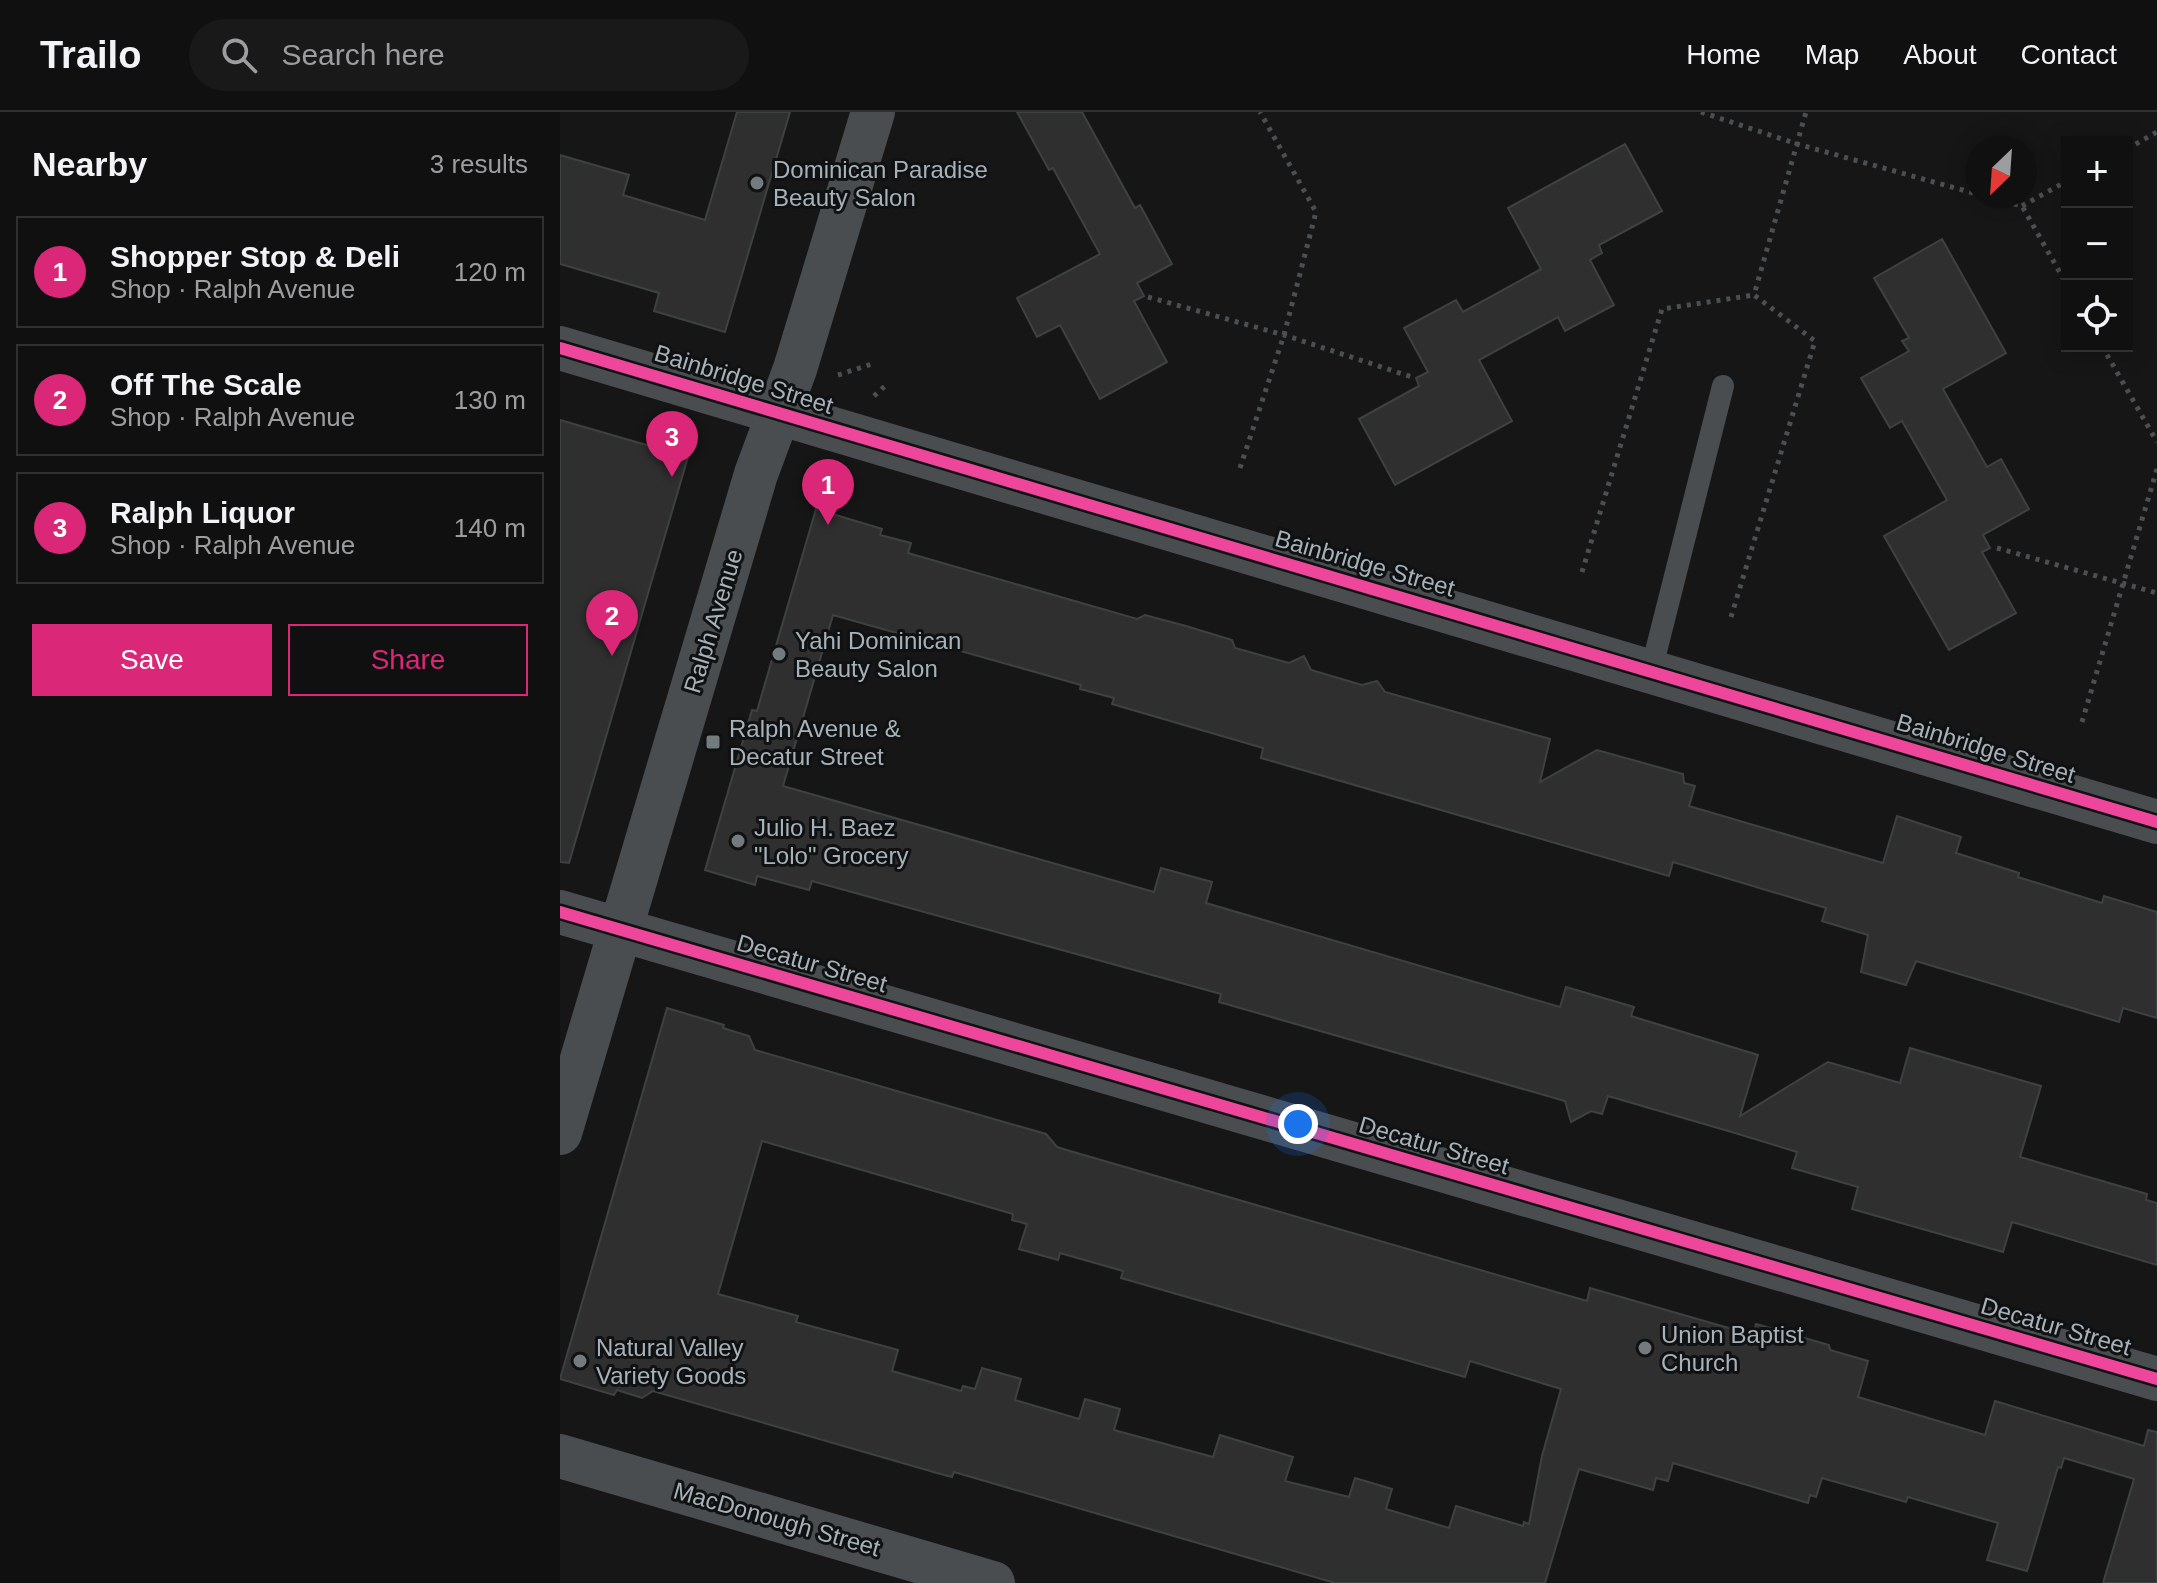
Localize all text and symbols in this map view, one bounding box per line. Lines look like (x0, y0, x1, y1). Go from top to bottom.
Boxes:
search box (189, 19, 749, 91)
icon: search (217, 33, 261, 77)
text: Trailo (40, 34, 141, 76)
text: Search here (281, 38, 445, 71)
text: Home (1686, 39, 1761, 70)
text: Map (1805, 39, 1859, 70)
text: About (1903, 39, 1977, 70)
text: Contact (2021, 39, 2117, 70)
north arrow (1965, 136, 2037, 208)
map controls (2061, 136, 2133, 352)
button: + (2061, 136, 2133, 208)
text: Nearby (32, 145, 147, 183)
text: 3 results (430, 149, 528, 179)
place label: Dominican Paradise Beauty Salon (773, 156, 988, 211)
marker: Dominican Paradise Beauty Salon (748, 174, 766, 192)
button: − (2061, 208, 2133, 280)
text: Shopper Stop & Deli (110, 240, 400, 273)
text: 1 (53, 257, 67, 287)
text: 120 m (454, 257, 526, 287)
text: Shop · Ralph Avenue (110, 274, 355, 304)
button: locate (2061, 280, 2133, 352)
street label: Bainbridge Street (651, 339, 837, 419)
text: Off The Scale (110, 368, 302, 401)
text: 2 (53, 385, 67, 415)
text: 130 m (454, 385, 526, 415)
text: Shop · Ralph Avenue (110, 402, 355, 432)
pin: 3 (646, 411, 698, 477)
pin: 1 (802, 459, 854, 525)
text: Ralph Liquor (110, 496, 295, 529)
text: 3 (53, 513, 67, 543)
text: 140 m (454, 513, 526, 543)
street label: Bainbridge Street (1272, 524, 1458, 602)
text: Shop · Ralph Avenue (110, 530, 355, 560)
street label: Ralph Avenue (678, 546, 748, 696)
pin: 2 (586, 590, 638, 656)
button: Save (32, 624, 272, 696)
button: Share (288, 624, 528, 696)
place label: Yahi Dominican Beauty Salon (795, 627, 961, 682)
marker: Yahi Dominican Beauty Salon (770, 645, 788, 663)
street label: Bainbridge Street (1893, 708, 2079, 788)
place label: Ralph Avenue & Decatur Street (729, 715, 901, 770)
marker: Ralph Avenue & Decatur Street (704, 733, 722, 751)
place label: Julio H. Baez "Lolo" Grocery (754, 814, 908, 869)
marker: Julio H. Baez "Lolo" Grocery (729, 832, 747, 850)
street label: Decatur Street (734, 929, 890, 997)
your location (1278, 1104, 1318, 1144)
street label: Decatur Street (1356, 1111, 1512, 1179)
street label: Decatur Street (1978, 1292, 2134, 1360)
place label: Union Baptist Church (1661, 1321, 1804, 1376)
place label: Natural Valley Variety Goods (596, 1334, 746, 1389)
marker: Union Baptist Church (1636, 1339, 1654, 1357)
marker: Natural Valley Variety Goods (571, 1352, 589, 1370)
street label: MacDonough Street (671, 1477, 884, 1561)

